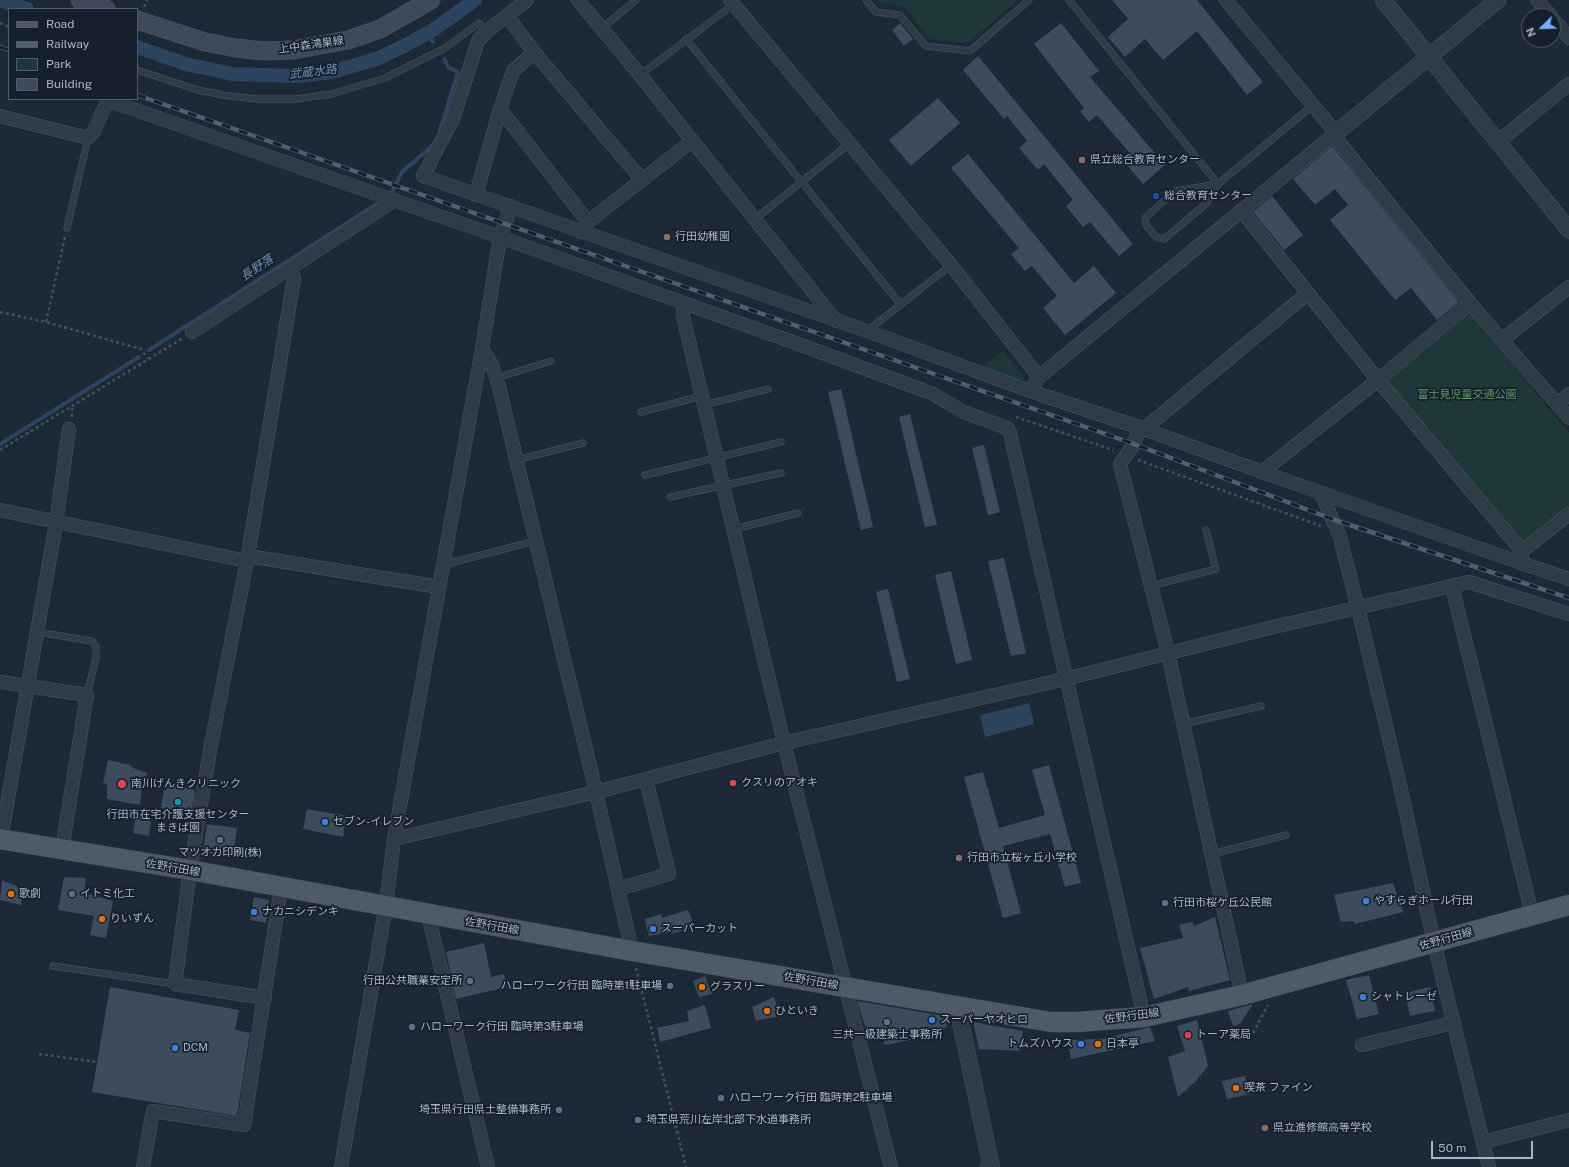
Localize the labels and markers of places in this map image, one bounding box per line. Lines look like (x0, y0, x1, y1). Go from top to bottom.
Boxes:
place label: 県立総合教育センター (1090, 153, 1200, 167)
marker: 県立総合教育センター (1077, 155, 1087, 165)
place label: 総合教育センター (1164, 189, 1252, 203)
marker: 総合教育センター (1151, 191, 1161, 201)
place label: 行田幼稚園 (675, 230, 730, 244)
marker: 行田幼稚園 (662, 232, 672, 242)
place label: クスリのアオキ (741, 776, 818, 790)
place label: 南川げんきクリニック (131, 777, 241, 791)
marker: 南川げんきクリニック (116, 778, 128, 790)
marker: クスリのアオキ (728, 778, 738, 788)
marker: 行田市在宅介護支援センター まきば園 (173, 797, 183, 807)
place label: 行田市在宅介護支援センター まきば園 (107, 808, 249, 834)
place label: セブン-イレブン (333, 815, 414, 829)
marker: セブン-イレブン (320, 817, 330, 827)
marker: マツオカ印刷(株) (215, 835, 225, 845)
place label: マツオカ印刷(株) (178, 846, 262, 860)
place label: 行田市立桜ヶ丘小学校 (967, 851, 1077, 865)
marker: 行田市立桜ヶ丘小学校 (954, 853, 964, 863)
place label: 歌劇 (19, 887, 41, 901)
place label: イトミ化工 (80, 887, 135, 901)
marker: 歌劇 (6, 889, 16, 899)
marker: イトミ化工 (67, 889, 77, 899)
place label: やすらぎホール行田 (1374, 894, 1473, 908)
place label: 行田市桜ケ丘公民館 (1173, 896, 1272, 910)
marker: やすらぎホール行田 (1361, 896, 1371, 906)
marker: 行田市桜ケ丘公民館 (1160, 898, 1170, 908)
place label: ナカニシデンキ (262, 905, 339, 919)
marker: ナカニシデンキ (249, 907, 259, 917)
place label: りいずん (110, 912, 154, 926)
marker: りいずん (97, 914, 107, 924)
place label: スーパーカット (661, 922, 738, 936)
marker: スーパーカット (648, 924, 658, 934)
place label: 行田公共職業安定所 (363, 974, 462, 988)
marker: 行田公共職業安定所 (465, 976, 475, 986)
place label: ハローワーク行田 臨時第1駐車場 (501, 979, 662, 993)
place label: グラスリー (710, 980, 765, 994)
marker: ハローワーク行田 臨時第1駐車場 (665, 981, 675, 991)
marker: グラスリー (697, 982, 707, 992)
place label: シャトレーゼ (1371, 990, 1437, 1004)
marker: シャトレーゼ (1358, 992, 1368, 1002)
place label: ひといき (775, 1004, 819, 1018)
marker: ひといき (762, 1006, 772, 1016)
place label: スーパーヤオヒロ (940, 1013, 1028, 1027)
marker: スーパーヤオヒロ (927, 1015, 937, 1025)
marker: 三共一級建築士事務所 (882, 1017, 892, 1027)
place label: ハローワーク行田 臨時第3駐車場 (420, 1020, 584, 1034)
marker: ハローワーク行田 臨時第3駐車場 (407, 1022, 417, 1032)
place label: 三共一級建築士事務所 (832, 1028, 942, 1042)
place label: トーア薬局 (1196, 1028, 1251, 1042)
marker: トーア薬局 (1183, 1030, 1193, 1040)
place label: トムズハウス (1007, 1037, 1073, 1051)
place label: 日本亭 (1106, 1037, 1139, 1051)
marker: トムズハウス (1076, 1039, 1086, 1049)
marker: 日本亭 (1093, 1039, 1103, 1049)
place label: DCM (183, 1041, 208, 1055)
marker: DCM (170, 1043, 180, 1053)
place label: 喫茶 ファイン (1244, 1081, 1313, 1095)
marker: 喫茶 ファイン (1231, 1083, 1241, 1093)
place label: ハローワーク行田 臨時第2駐車場 (729, 1091, 892, 1105)
marker: ハローワーク行田 臨時第2駐車場 (716, 1093, 726, 1103)
place label: 埼玉県行田県土整備事務所 (419, 1103, 551, 1117)
marker: 埼玉県行田県土整備事務所 (554, 1105, 564, 1115)
place label: 埼玉県荒川左岸北部下水道事務所 (646, 1113, 811, 1127)
marker: 埼玉県荒川左岸北部下水道事務所 (633, 1115, 643, 1125)
place label: 県立進修館高等学校 (1273, 1121, 1372, 1135)
marker: 県立進修館高等学校 (1260, 1123, 1270, 1133)

